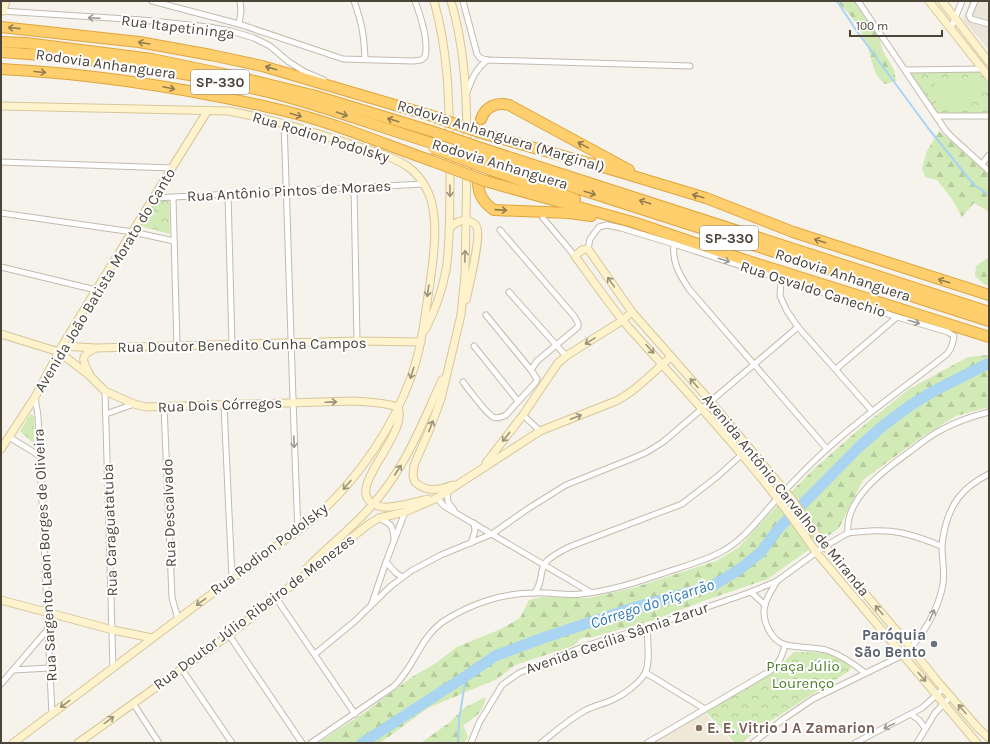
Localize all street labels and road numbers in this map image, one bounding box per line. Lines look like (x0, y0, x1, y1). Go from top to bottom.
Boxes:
street label: Rua Itapetininga (120, 11, 236, 43)
street label: Rodovia Anhanguera (35, 45, 177, 83)
road number: SP-330 (191, 70, 249, 94)
street label: Rodovia Anhanguera (Marginal) (395, 96, 607, 176)
street label: Rua Rodion Podolsky (250, 108, 392, 166)
street label: Rodovia Anhanguera (430, 135, 570, 193)
street label: Avenida João Batista Morato do Canto (31, 165, 179, 395)
street label: Rua Antônio Pintos de Moraes (187, 177, 391, 205)
road number: SP-330 (700, 226, 758, 250)
street label: Rodovia Anhanguera (773, 245, 913, 305)
street label: Rua Osvaldo Canechio (738, 257, 888, 321)
street label: Rua Doutor Benedito Cunha Campos (117, 334, 367, 356)
street label: Avenida Antônio Carvalho de Miranda (699, 390, 873, 600)
street label: Rua Dois Córregos (157, 394, 283, 416)
street label: Rua Sargento Laon Borges de Oliveira (29, 428, 61, 682)
street label: Rua Descalvado (158, 458, 180, 568)
street label: Rua Caraguatatuba (99, 463, 121, 597)
street label: Rua Rodion Podolsky (207, 499, 331, 599)
street label: Rua Doutor Júlio Ribeiro de Menezes (150, 530, 358, 694)
street label: Avenida Cecília Sâmia Zarur (523, 598, 711, 678)

